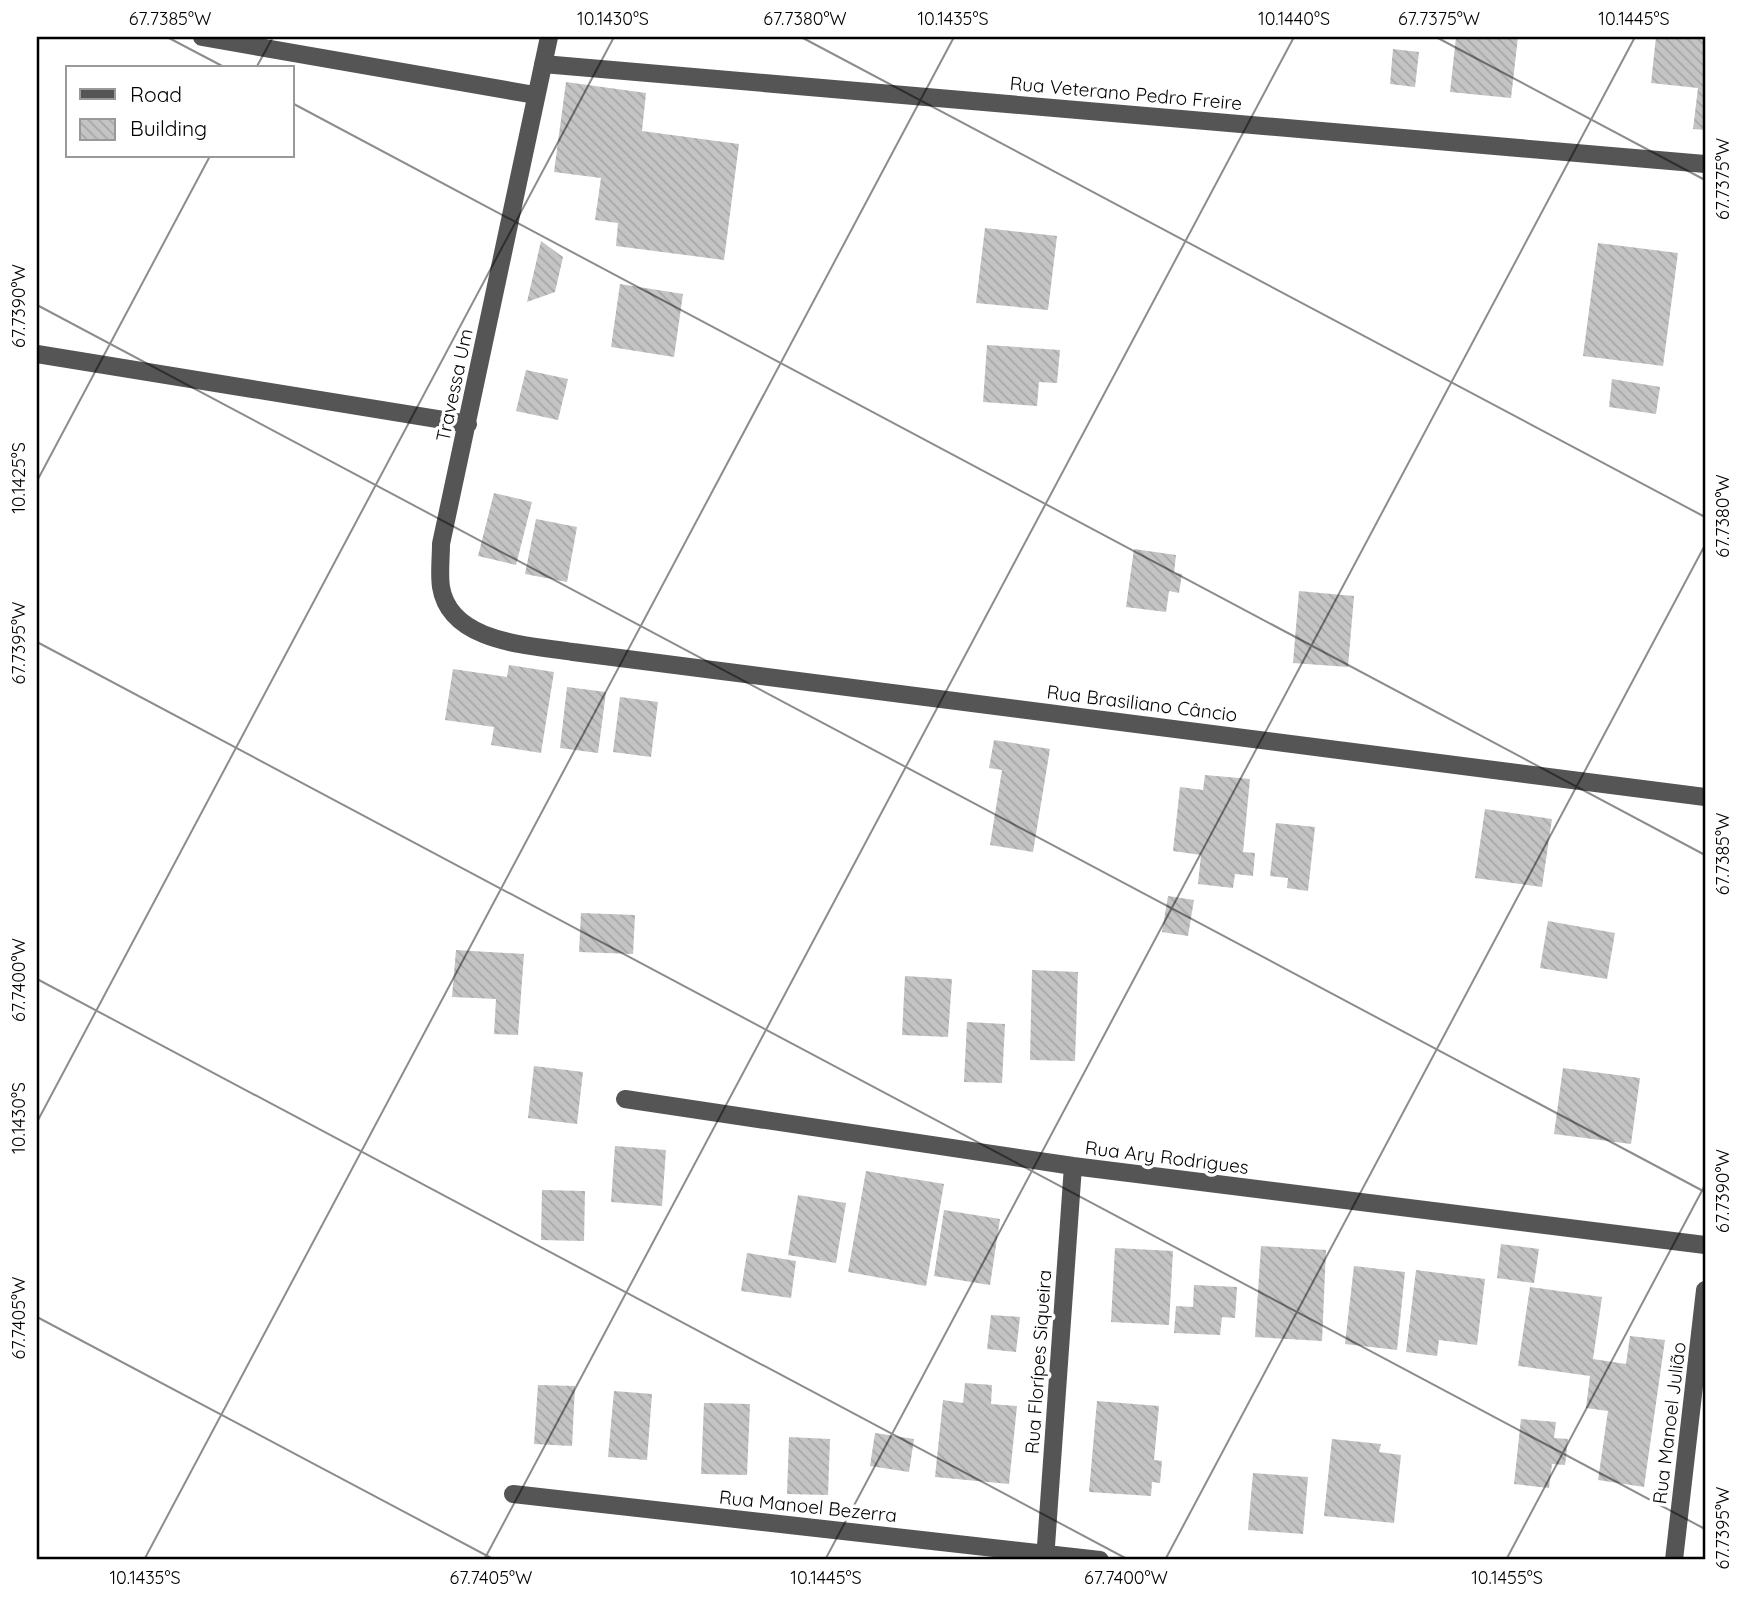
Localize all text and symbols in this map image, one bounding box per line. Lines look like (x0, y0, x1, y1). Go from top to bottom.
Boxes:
text: 67.7385°W (129, 7, 211, 30)
text: 10.1430°S (577, 7, 649, 30)
text: 67.7380°W (763, 7, 847, 30)
text: 10.1435°S (917, 7, 989, 30)
text: 10.1440°S (1258, 7, 1330, 30)
text: 67.7375°W (1398, 7, 1480, 30)
text: 10.1445°S (1598, 7, 1670, 30)
legend (66, 66, 294, 158)
street label: Rua Veterano Pedro Freire (1009, 71, 1243, 115)
text: Road (130, 81, 182, 107)
text: Building (130, 115, 207, 141)
text: 67.7375°W (1711, 138, 1734, 220)
text: 67.7390°W (7, 264, 30, 348)
street label: Travessa Um (430, 326, 478, 444)
text: 10.1425°S (7, 442, 30, 514)
text: 67.7380°W (1711, 474, 1734, 558)
text: 67.7395°W (7, 602, 30, 684)
street label: Rua Brasiliano Câncio (1045, 679, 1239, 727)
text: 67.7385°W (1711, 813, 1734, 895)
text: 67.7400°W (7, 938, 30, 1022)
text: 10.1430°S (7, 1082, 30, 1154)
street label: Rua Ary Rodrigues (1084, 1135, 1250, 1179)
text: 67.7390°W (1711, 1149, 1734, 1233)
street label: Rua Florípes Siqueira (1020, 1269, 1056, 1455)
text: 67.7405°W (7, 1277, 30, 1359)
street label: Rua Manoel Julião (1647, 1341, 1691, 1505)
street label: Rua Manoel Bezerra (718, 1485, 898, 1527)
text: 67.7395°W (1711, 1487, 1734, 1569)
text: 10.1435°S (109, 1566, 181, 1589)
text: 67.7405°W (450, 1566, 532, 1589)
text: 10.1445°S (790, 1566, 862, 1589)
text: 67.7400°W (1084, 1566, 1168, 1589)
text: 10.1455°S (1471, 1566, 1543, 1589)

